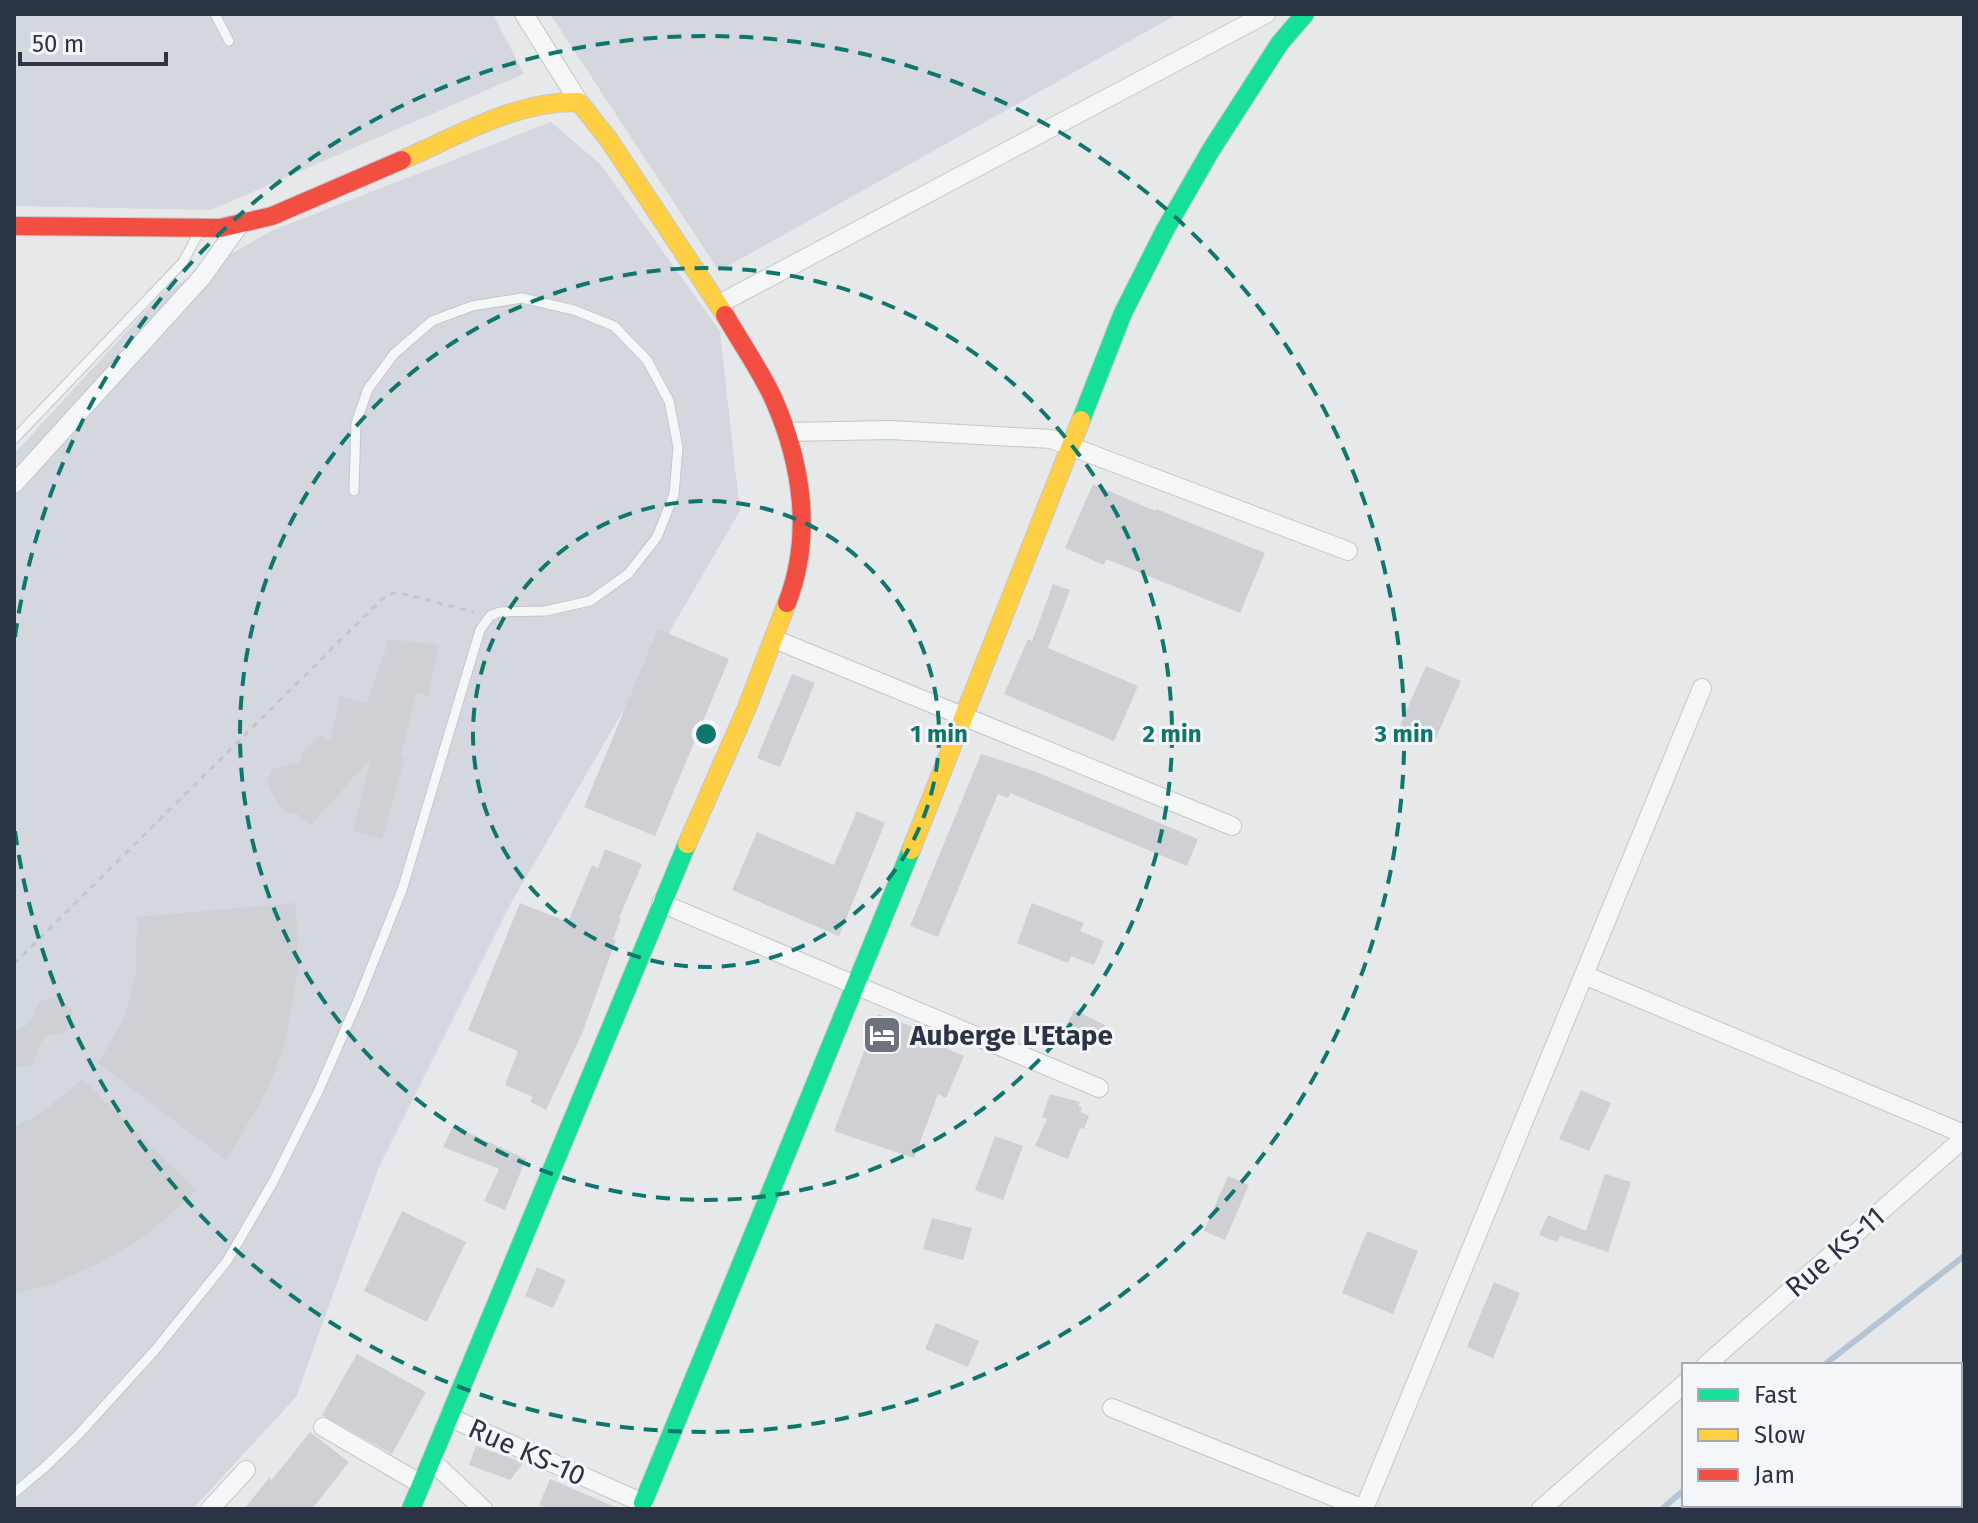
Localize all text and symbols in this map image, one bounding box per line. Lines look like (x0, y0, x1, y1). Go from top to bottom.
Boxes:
scale bar (20, 16, 166, 66)
text: 50 m (32, 30, 84, 58)
centre of rings (692, 720, 720, 748)
text: 1 min (910, 720, 968, 748)
text: 2 min (1143, 720, 1202, 748)
text: 3 min (1373, 720, 1434, 748)
hotel icon: Auberge L'Etape (861, 1014, 903, 1056)
place label: Auberge L'Etape (909, 1019, 1113, 1052)
street label: Rue KS-11 (1779, 1200, 1891, 1304)
legend (1682, 1363, 1962, 1507)
text: Fast (1754, 1381, 1797, 1409)
street label: Rue KS-10 (463, 1412, 591, 1492)
text: Slow (1754, 1421, 1805, 1449)
text: Jam (1754, 1461, 1795, 1489)

